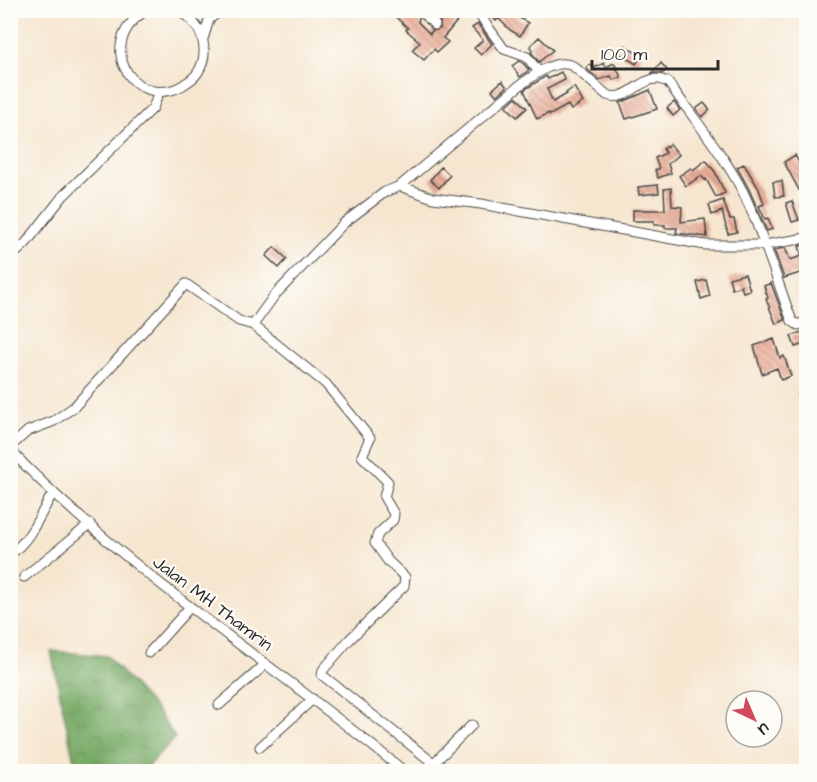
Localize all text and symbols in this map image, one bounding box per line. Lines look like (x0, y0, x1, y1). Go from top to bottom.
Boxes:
scale bar (592, 33, 718, 71)
text: 100 m (601, 42, 647, 67)
street label: Jalan MH Thamrin (147, 550, 278, 657)
north arrow (724, 689, 784, 749)
text: U (753, 718, 775, 740)

